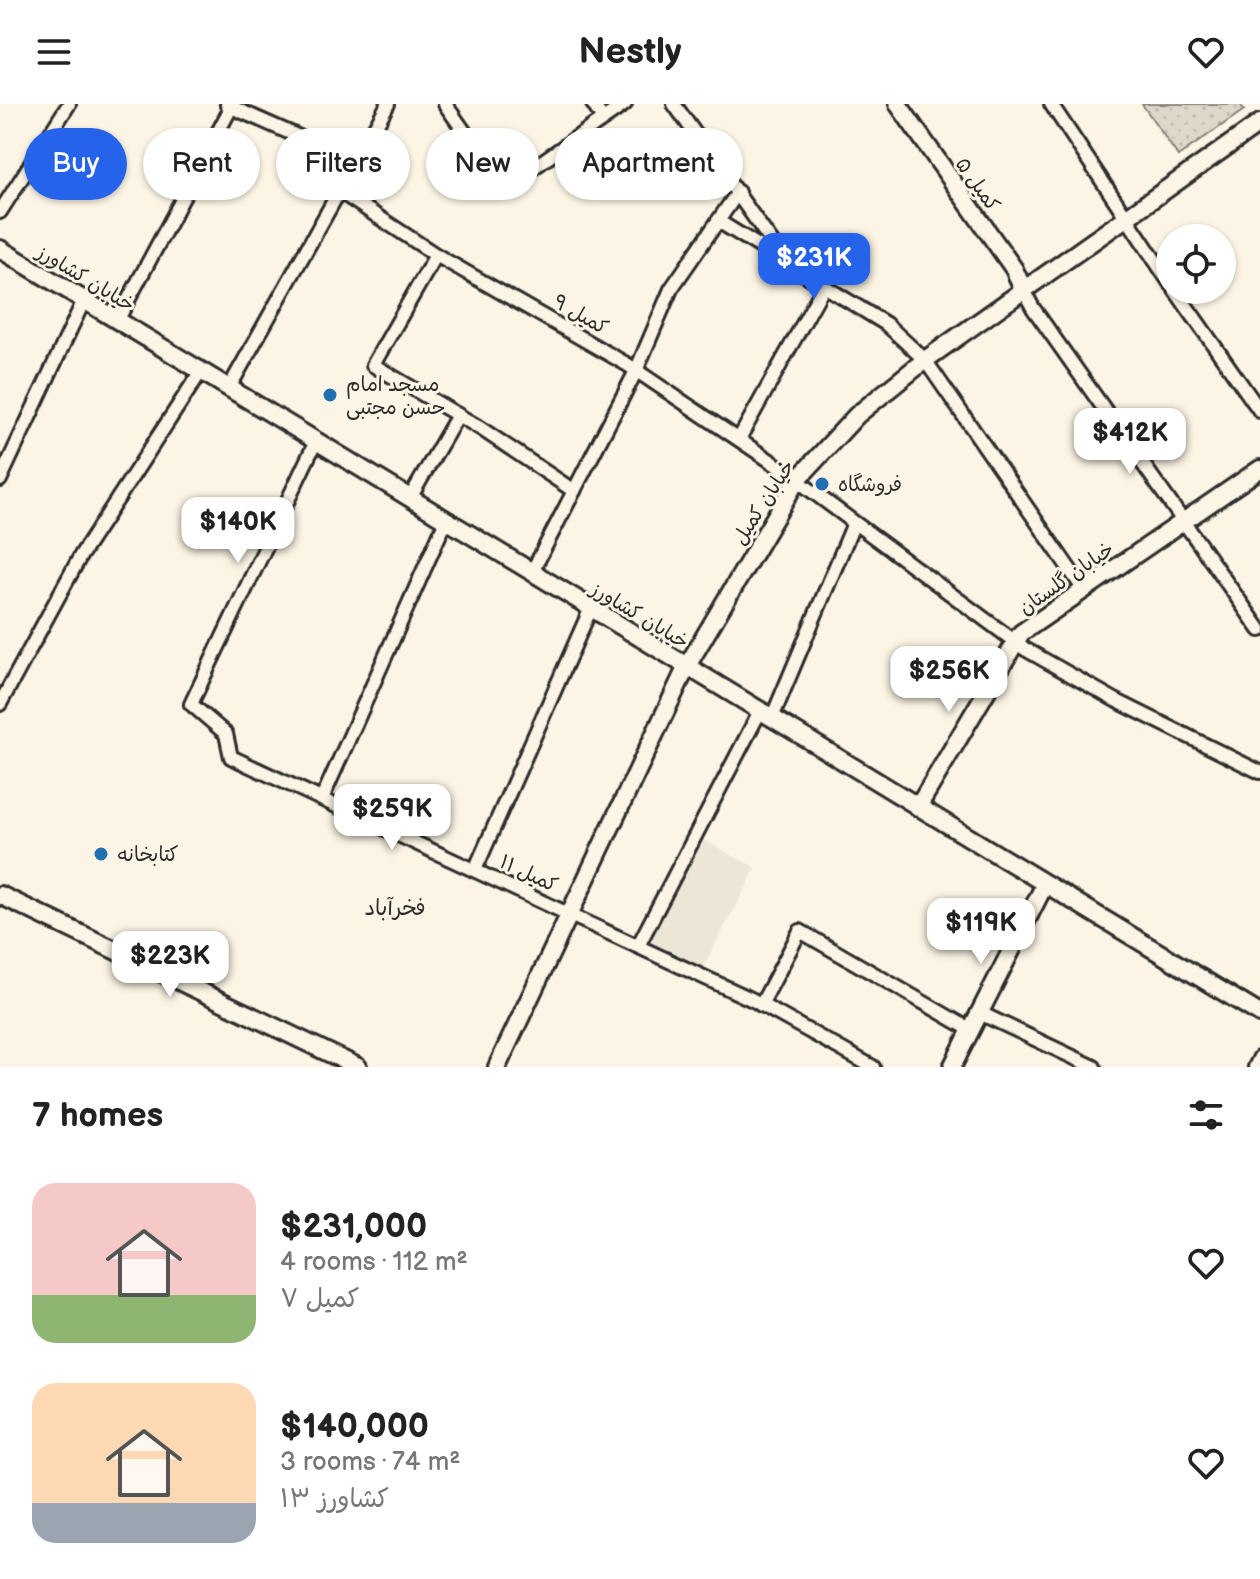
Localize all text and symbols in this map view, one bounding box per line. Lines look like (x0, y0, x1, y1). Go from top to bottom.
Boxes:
icon: menu (32, 30, 76, 74)
icon: heart (1184, 30, 1228, 74)
text: Nestly (579, 31, 682, 74)
chip: Buy (24, 128, 127, 200)
chip: Rent (143, 128, 260, 200)
chip: Filters (276, 128, 410, 200)
chip: New (426, 128, 539, 200)
chip: Apartment (555, 128, 743, 200)
street label: کمیل ۵ (950, 153, 1004, 216)
map controls (1156, 224, 1236, 304)
button: locate (1156, 224, 1236, 304)
pin: $231K (758, 233, 870, 301)
street label: خیابان کشاورز (31, 239, 139, 317)
text: $231K (776, 243, 852, 274)
street label: کمیل ۹ (549, 290, 612, 340)
place label: مسجد امام حسن مجتبی (346, 373, 446, 420)
marker: مسجد امام حسن مجتبی (321, 386, 339, 404)
pin: $412K (1074, 408, 1186, 476)
text: $412K (1092, 418, 1168, 449)
street label: خیابان کمیل (728, 456, 800, 549)
place label: فروشگاه (838, 473, 902, 497)
marker: فروشگاه (813, 475, 831, 493)
pin: $140K (182, 497, 294, 565)
text: $140K (199, 507, 277, 538)
street label: خیابان گلستان (1014, 537, 1119, 620)
street label: خیابان کشاورز (585, 576, 693, 654)
pin: $256K (893, 646, 1005, 714)
text: $256K (908, 656, 990, 687)
pin: $259K (336, 784, 448, 852)
text: $259K (352, 794, 432, 825)
place label: کتابخانه (117, 843, 178, 867)
marker: کتابخانه (92, 845, 110, 863)
street label: کمیل ۱۱ (496, 850, 561, 898)
district label: فخرآباد (364, 895, 426, 922)
pin: $119K (925, 898, 1037, 966)
text: $119K (945, 908, 1017, 939)
pin: $223K (114, 931, 226, 999)
text: $223K (130, 941, 210, 972)
icon: filters (1184, 1093, 1228, 1137)
text: 7 homes (32, 1095, 163, 1136)
text: $231,000 (280, 1206, 427, 1247)
icon: home (96, 1215, 192, 1311)
icon: heart (1184, 1241, 1228, 1285)
text: 4 rooms · 112 m² (280, 1247, 468, 1278)
text: کمیل ۷ (280, 1284, 359, 1315)
text: $140,000 (280, 1406, 429, 1447)
icon: home (96, 1415, 192, 1511)
icon: heart (1184, 1441, 1228, 1485)
text: 3 rooms · 74 m² (280, 1447, 460, 1478)
text: کشاورز ۱۳ (280, 1484, 389, 1515)

